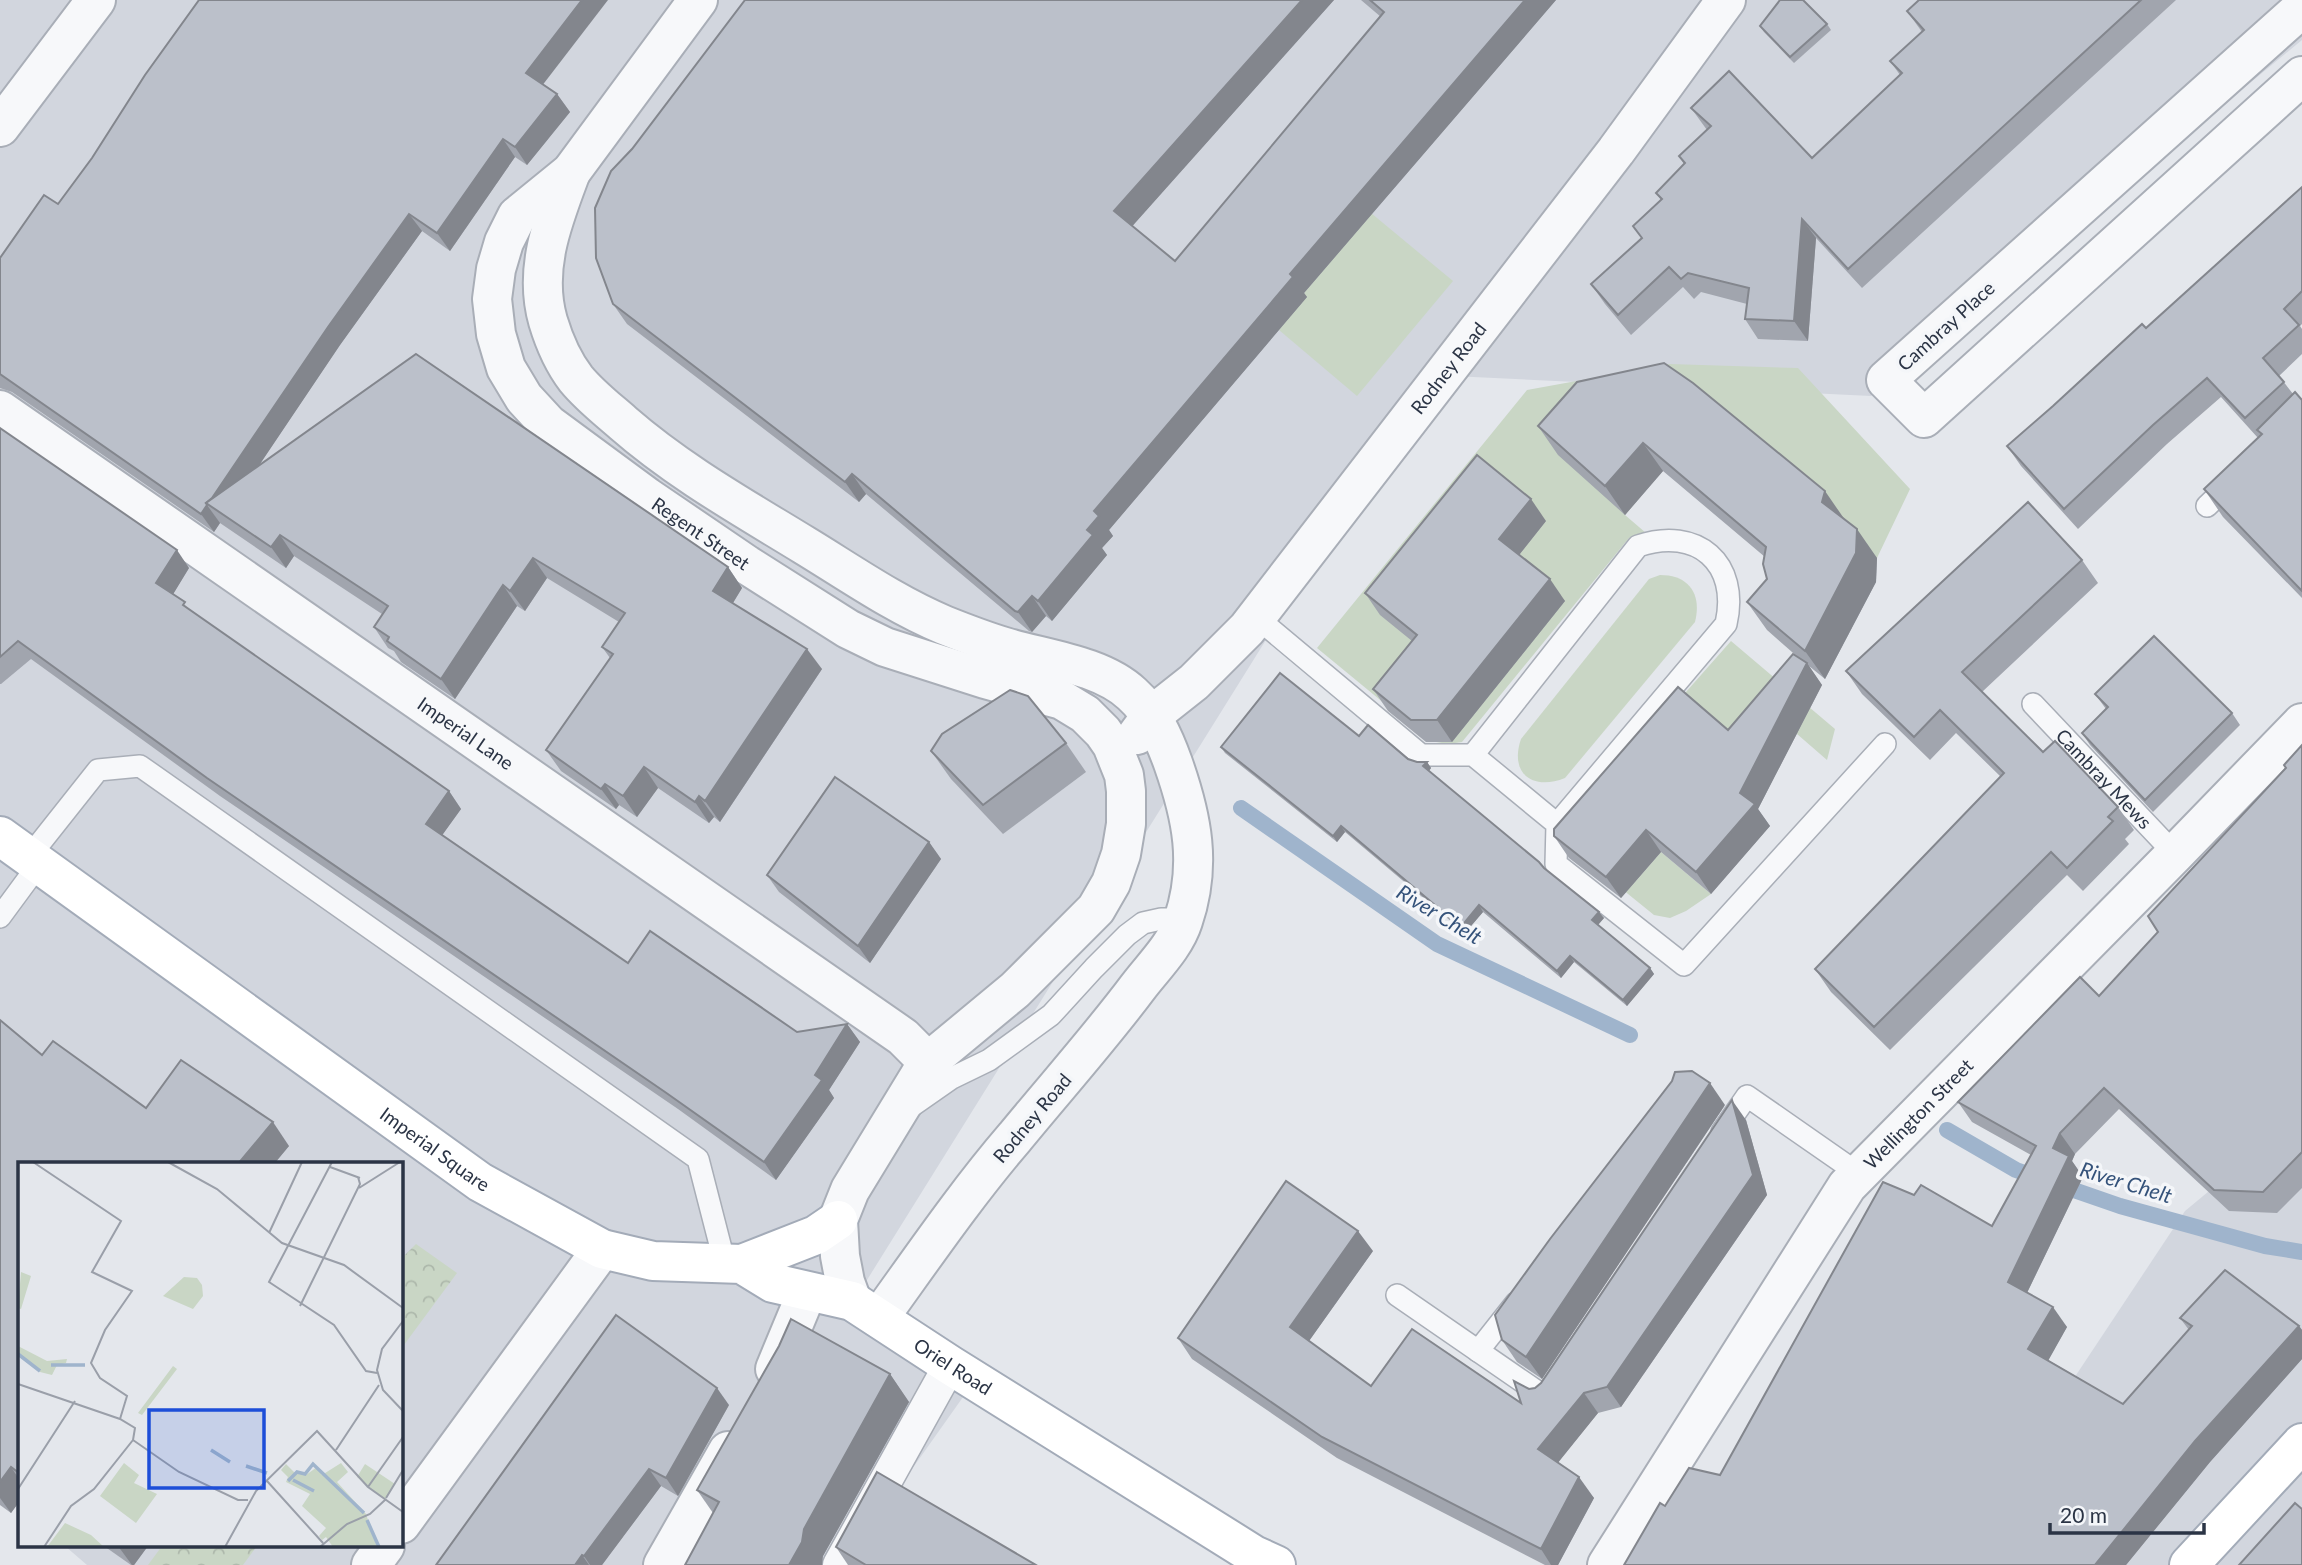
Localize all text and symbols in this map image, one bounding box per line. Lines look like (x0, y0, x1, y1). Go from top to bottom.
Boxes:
street label: Cambray Place (1892, 276, 1999, 375)
street label: Rodney Road (1405, 317, 1491, 418)
street label: Regent Street (648, 492, 755, 575)
street label: Imperial Lane (414, 692, 518, 774)
street label: Cambray Mews (2051, 724, 2157, 833)
water label: River Chelt (1393, 879, 1487, 949)
street label: Wellington Street (1859, 1053, 1977, 1173)
street label: Rodney Road (988, 1068, 1076, 1167)
street label: Imperial Square (376, 1102, 494, 1196)
water label: River Chelt (2077, 1156, 2176, 1208)
inset map (18, 1162, 402, 1548)
street label: Oriel Road (910, 1333, 996, 1399)
scale bar (2050, 1492, 2204, 1536)
text: 20 m (2060, 1502, 2107, 1527)

